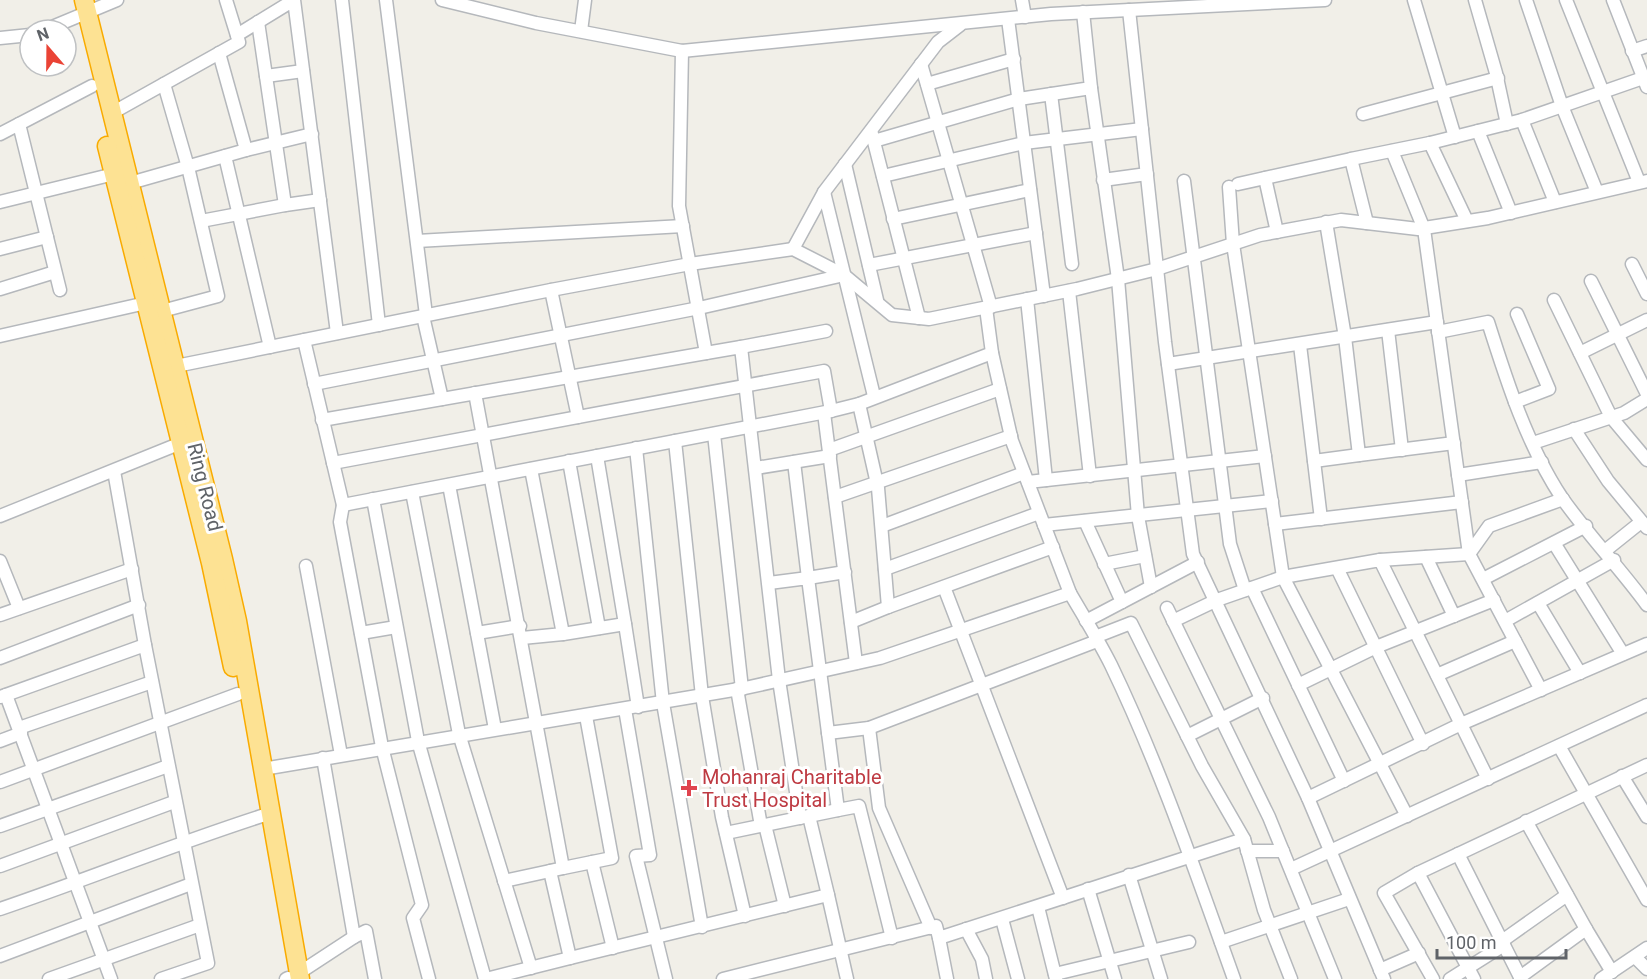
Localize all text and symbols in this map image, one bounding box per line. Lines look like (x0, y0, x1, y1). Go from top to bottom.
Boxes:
north arrow (18, 18, 78, 78)
text: N (34, 24, 52, 45)
street label: Ring Road (182, 440, 228, 534)
place label: Mohanraj Charitable Trust Hospital (702, 765, 882, 812)
marker: Mohanraj Charitable Trust Hospital (680, 779, 698, 797)
scale bar (1437, 922, 1566, 960)
text: 100 m (1446, 932, 1497, 953)

